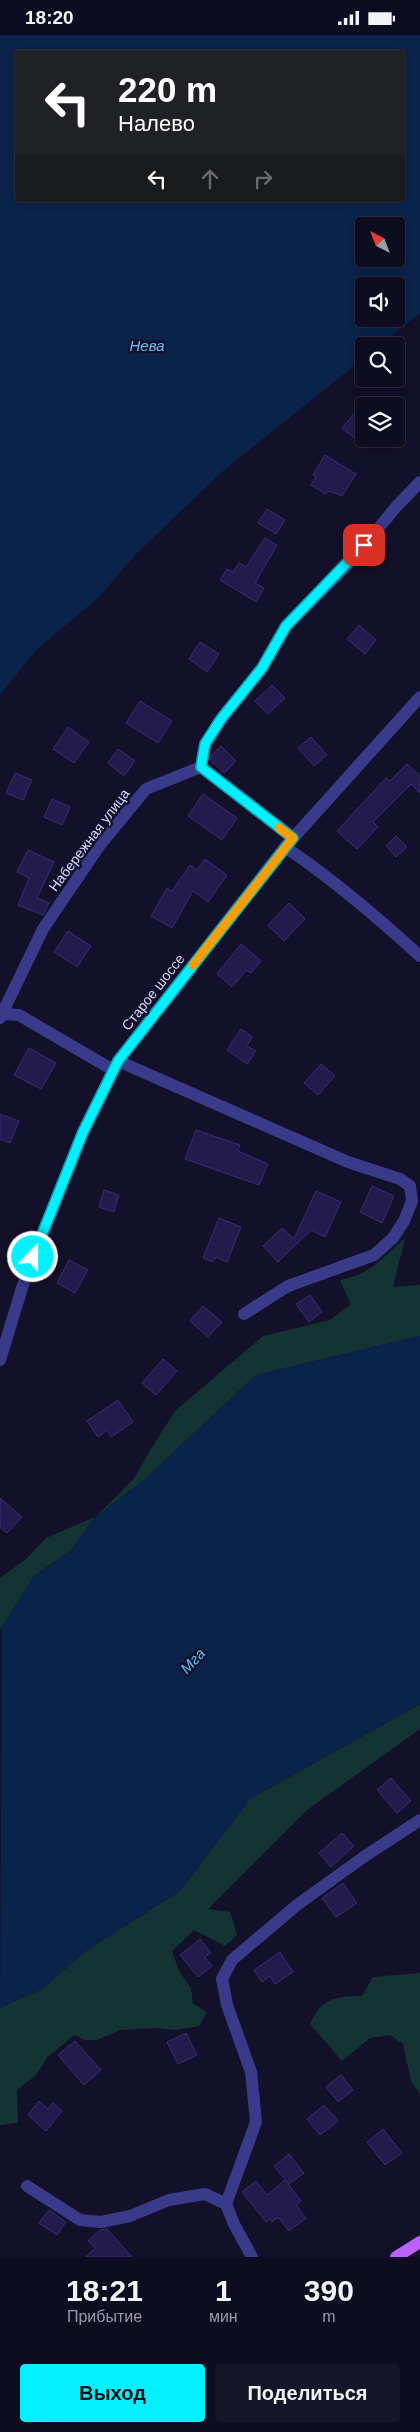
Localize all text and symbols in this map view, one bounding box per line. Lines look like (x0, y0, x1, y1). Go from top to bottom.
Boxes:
text: 18:20 (25, 7, 74, 28)
icon: left (35, 70, 100, 135)
text: 220 m (118, 70, 217, 109)
text: Налево (118, 111, 195, 136)
icon: left (143, 165, 171, 193)
icon: ahead (196, 165, 224, 193)
icon: right (249, 165, 277, 193)
north arrow (355, 217, 405, 267)
map controls (355, 217, 405, 447)
button: sound (355, 277, 405, 327)
water label: Нева (129, 337, 165, 354)
button: search (355, 337, 405, 387)
button: layers (355, 397, 405, 447)
pin (343, 524, 385, 566)
icon: arrive (350, 531, 378, 559)
street label: Набережная улица (45, 786, 133, 894)
street label: Старое шоссе (118, 951, 188, 1033)
position arrow (6, 1230, 58, 1282)
water label: Мга (177, 1645, 208, 1677)
text: 18:21 (66, 2274, 143, 2307)
text: 1 (215, 2274, 232, 2307)
text: 390 (304, 2274, 354, 2307)
text: Прибытие (67, 2308, 142, 2325)
text: мин (209, 2308, 238, 2325)
text: m (322, 2308, 335, 2325)
button: Выход (20, 2364, 205, 2422)
button: Поделиться (215, 2364, 400, 2422)

